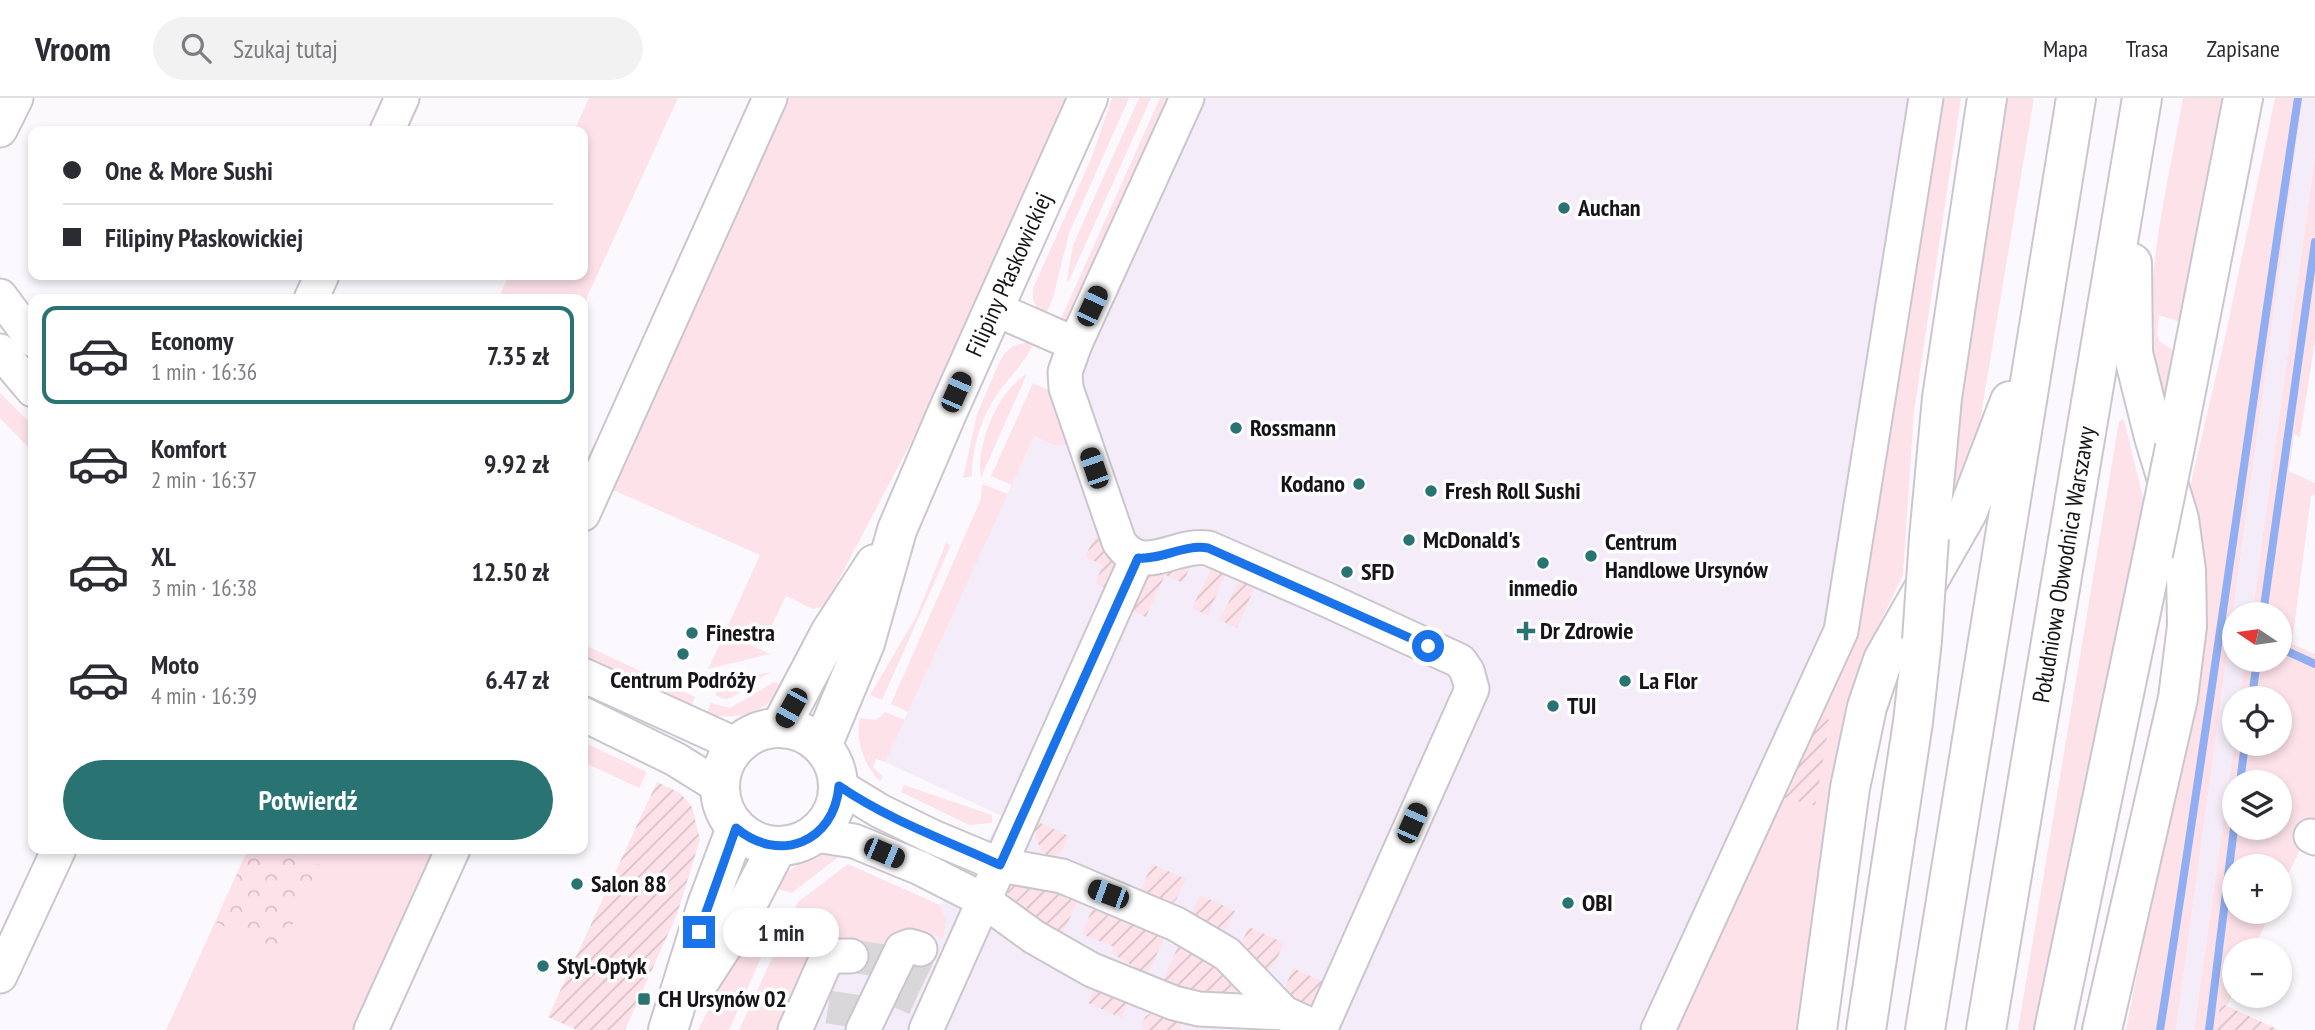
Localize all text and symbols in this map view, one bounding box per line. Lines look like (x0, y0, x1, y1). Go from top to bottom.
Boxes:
search box (153, 17, 643, 80)
text: Vroom (35, 27, 111, 70)
icon: search (177, 29, 215, 67)
text: Szukaj tutaj (233, 32, 338, 65)
text: Mapa (2043, 33, 2088, 64)
text: Trasa (2126, 33, 2168, 64)
text: Zapisane (2206, 33, 2280, 64)
text: One & More Sushi (105, 154, 273, 187)
street label: Filipiny Płaskowickiej (958, 187, 1059, 361)
place label: Auchan (1577, 192, 1641, 223)
marker: Auchan (1556, 200, 1572, 216)
text: Filipiny Płaskowickiej (105, 221, 303, 254)
car (1074, 283, 1111, 329)
icon: car (67, 324, 130, 387)
text: Economy (151, 324, 233, 357)
text: 7.35 zł (487, 339, 549, 372)
text: 1 min · 16:36 (151, 357, 257, 386)
car (938, 369, 975, 415)
place label: Rossmann (1250, 412, 1336, 443)
marker: Rossmann (1228, 420, 1244, 436)
street label: Południowa Obwodnica Warszawy (2025, 424, 2102, 705)
icon: car (67, 432, 130, 495)
text: Komfort (151, 432, 227, 465)
car (1078, 445, 1111, 491)
text: 9.92 zł (484, 447, 549, 480)
text: 2 min · 16:37 (151, 465, 257, 494)
place label: Kodano (1281, 468, 1345, 499)
place label: Fresh Roll Sushi (1445, 475, 1581, 506)
marker: Kodano (1351, 476, 1367, 492)
marker: Fresh Roll Sushi (1423, 483, 1439, 499)
place label: McDonald's (1423, 524, 1520, 555)
place label: Centrum Handlowe Ursynów (1605, 526, 1769, 585)
marker: McDonald's (1401, 532, 1417, 548)
icon: car (67, 540, 130, 603)
text: XL (151, 540, 176, 573)
marker: Centrum Handlowe Ursynów (1583, 548, 1599, 564)
text: 12.50 zł (472, 555, 549, 588)
marker: inmedio (1535, 555, 1551, 571)
place label: SFD (1361, 556, 1395, 587)
marker: SFD (1339, 564, 1355, 580)
place label: inmedio (1508, 572, 1578, 603)
text: 3 min · 16:38 (151, 573, 257, 602)
north arrow (2222, 602, 2292, 672)
map controls (2222, 602, 2292, 1008)
place label: Dr Zdrowie (1540, 615, 1634, 646)
place label: Finestra (706, 617, 775, 648)
marker: Dr Zdrowie (1518, 623, 1534, 639)
marker: Finestra (684, 625, 700, 641)
route start (1412, 630, 1444, 662)
marker: Centrum Podróży (675, 646, 691, 662)
icon: car (67, 648, 130, 711)
text: Moto (151, 648, 199, 681)
text: 6.47 zł (485, 663, 549, 696)
place label: Centrum Podróży (610, 664, 756, 695)
place label: La Flor (1639, 665, 1699, 696)
marker: La Flor (1617, 673, 1633, 689)
text: 4 min · 16:39 (151, 681, 257, 710)
car (772, 685, 811, 731)
button: locate (2222, 686, 2292, 756)
place label: TUI (1567, 690, 1596, 721)
marker: TUI (1545, 698, 1561, 714)
button: Potwierdź (63, 760, 553, 840)
button: layers (2222, 770, 2292, 840)
car (1394, 800, 1431, 846)
car (861, 835, 908, 871)
button: + (2222, 854, 2292, 924)
place label: Salon 88 (591, 868, 667, 899)
marker: Salon 88 (569, 876, 585, 892)
car (1085, 877, 1132, 911)
place label: OBI (1582, 887, 1613, 918)
marker: OBI (1560, 895, 1576, 911)
callout: 1 min (724, 908, 839, 956)
route end (683, 916, 715, 948)
text: 1 min (758, 918, 804, 947)
button: − (2222, 938, 2292, 1008)
place label: Styl-Optyk (557, 950, 647, 981)
marker: Styl-Optyk (535, 958, 551, 974)
place label: CH Ursynów 02 (658, 983, 787, 1014)
marker: CH Ursynów 02 (636, 991, 652, 1007)

